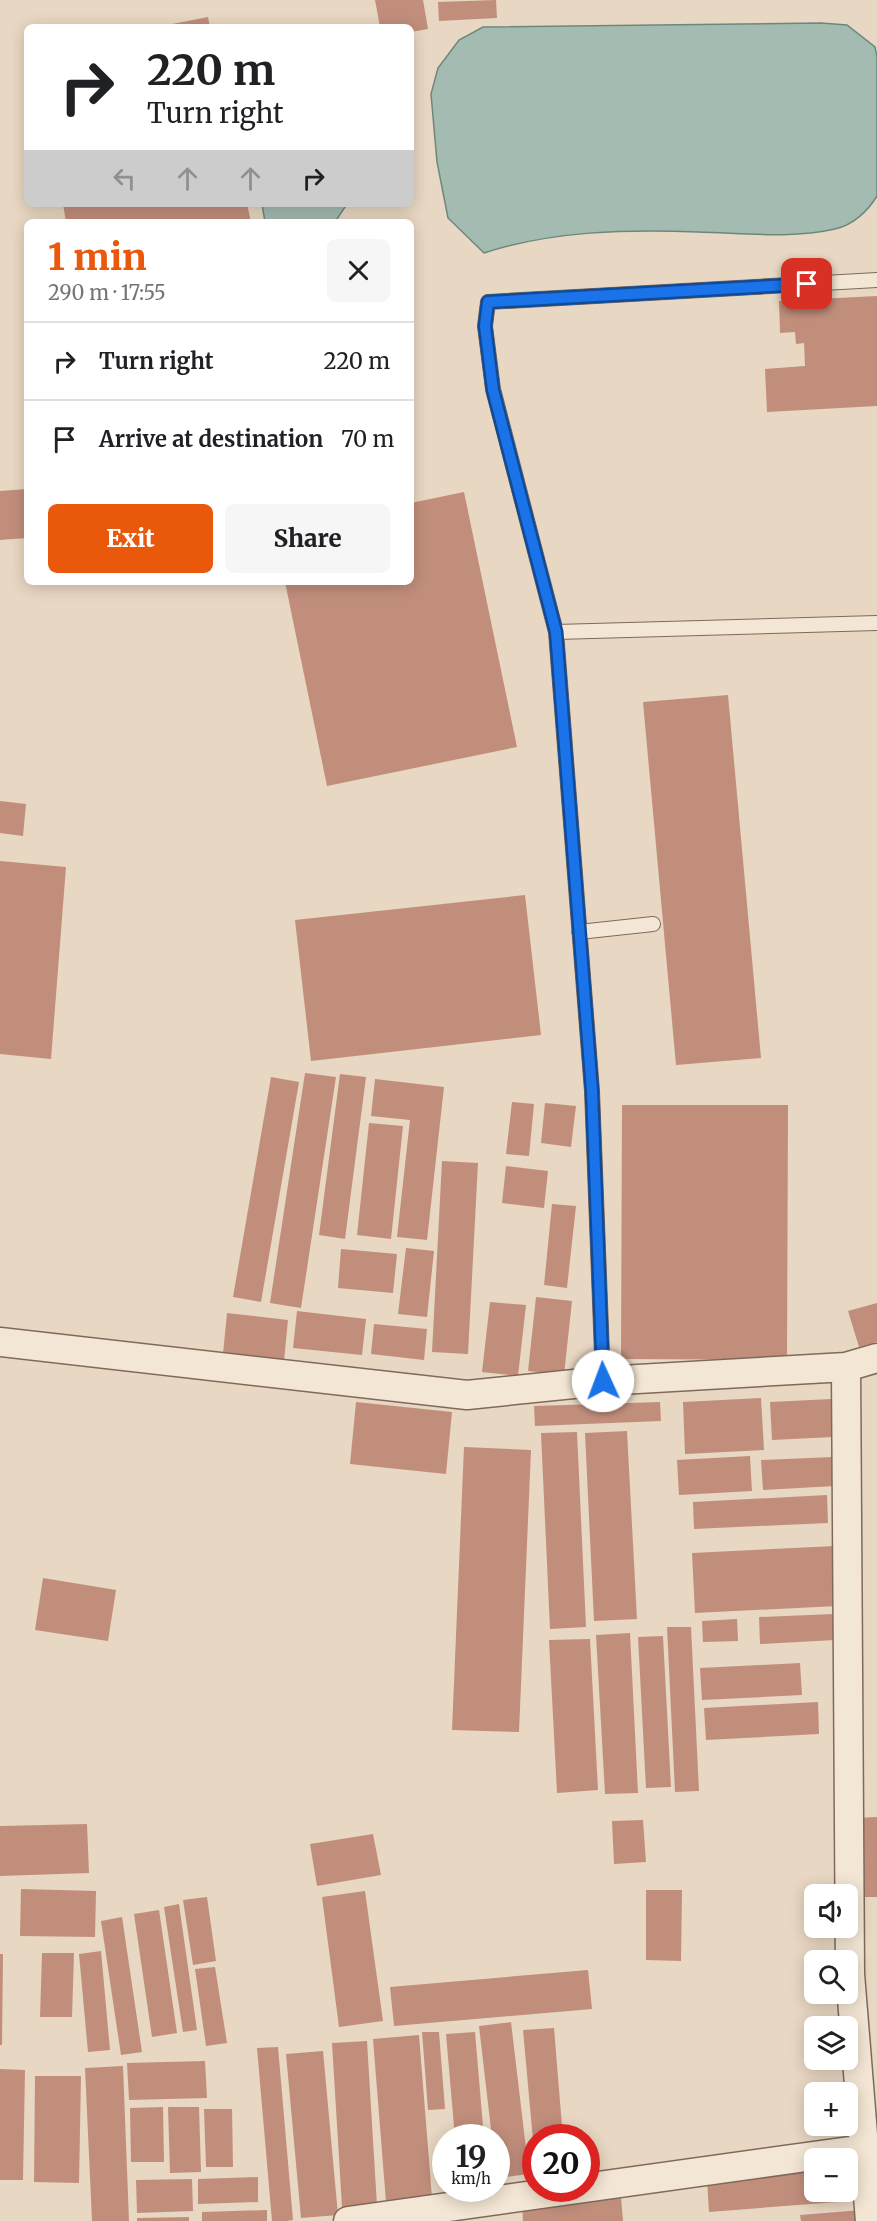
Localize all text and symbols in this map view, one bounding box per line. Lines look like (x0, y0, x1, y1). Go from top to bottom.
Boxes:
text: 220 m (147, 44, 275, 96)
icon: right (48, 48, 126, 126)
text: Turn right (147, 96, 284, 130)
icon: left (108, 162, 141, 195)
icon: ahead (171, 162, 204, 195)
icon: ahead (234, 162, 267, 195)
icon: right (297, 162, 330, 195)
text: 1 min (48, 235, 147, 280)
button: close (327, 239, 390, 302)
pin (781, 258, 832, 309)
icon: arrive (790, 267, 823, 300)
text: 290 m · 17:55 (48, 280, 166, 305)
icon: right (48, 345, 81, 378)
text: Turn right (99, 347, 213, 375)
text: 220 m (323, 347, 390, 375)
icon: arrive (48, 423, 81, 456)
text: Arrive at destination (99, 425, 323, 453)
text: 70 m (341, 425, 394, 453)
button: Exit (48, 504, 213, 573)
button: Share (225, 504, 390, 573)
position arrow (571, 1349, 635, 1413)
map controls (804, 1884, 858, 2202)
button: sound (804, 1884, 858, 1938)
button: search (804, 1950, 858, 2004)
button: layers (804, 2016, 858, 2070)
button: + (804, 2082, 858, 2136)
speed limit sign: 20 (522, 2124, 600, 2202)
text: 19 (455, 2137, 487, 2175)
button: − (804, 2148, 858, 2202)
text: km/h (451, 2169, 491, 2188)

